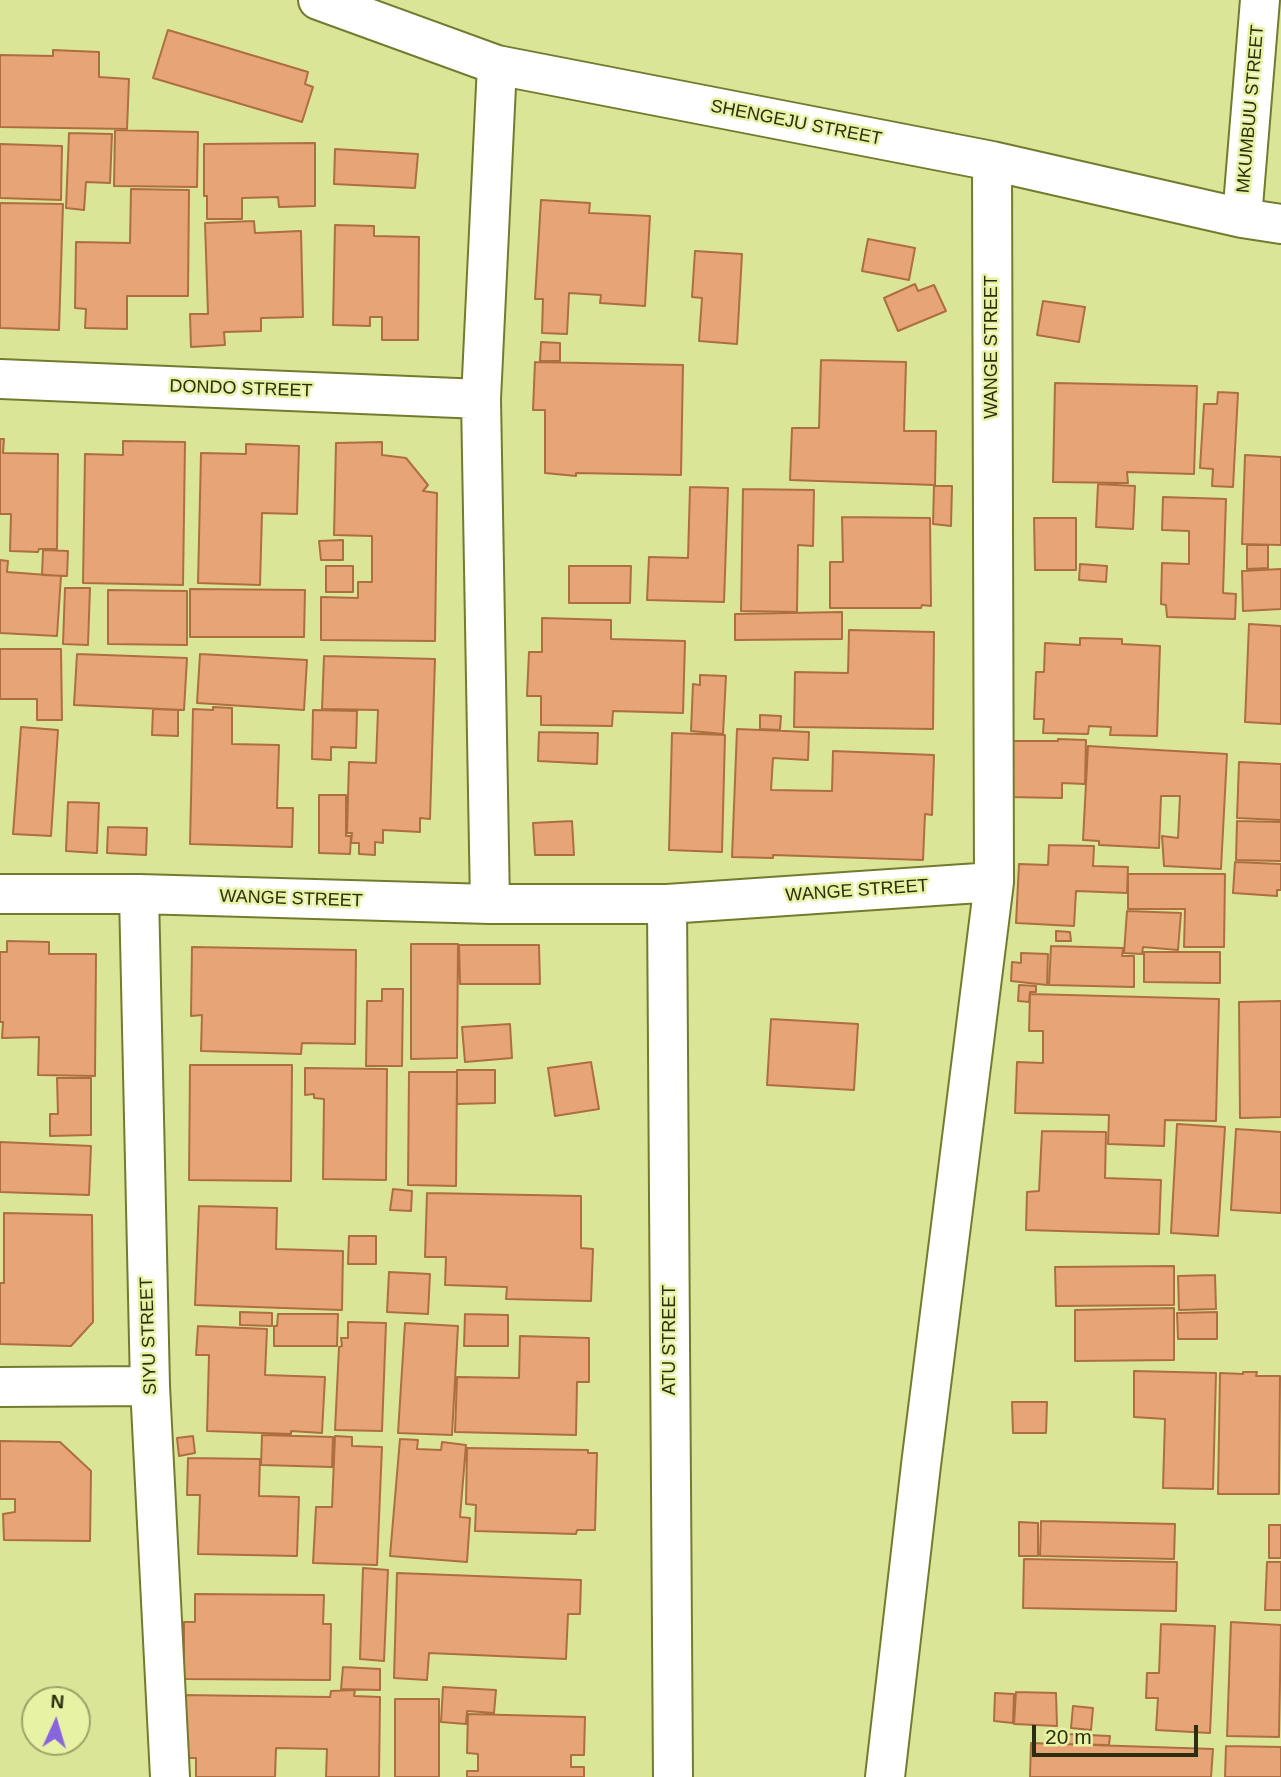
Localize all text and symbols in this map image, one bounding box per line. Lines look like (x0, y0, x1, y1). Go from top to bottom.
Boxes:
street label: MKUMBUU STREET (1233, 24, 1269, 194)
street label: SHENGEJU STREET (709, 96, 883, 150)
street label: WANGE STREET (981, 275, 1003, 419)
street label: DONDO STREET (169, 376, 313, 402)
street label: WANGE STREET (785, 875, 929, 907)
street label: WANGE STREET (219, 886, 363, 912)
street label: SIYU STREET (136, 1277, 162, 1395)
street label: ATU STREET (659, 1285, 681, 1395)
north arrow (21, 1686, 91, 1756)
text: N (50, 1691, 65, 1713)
scale bar (1036, 1710, 1202, 1754)
text: 20 m (1045, 1725, 1092, 1748)

